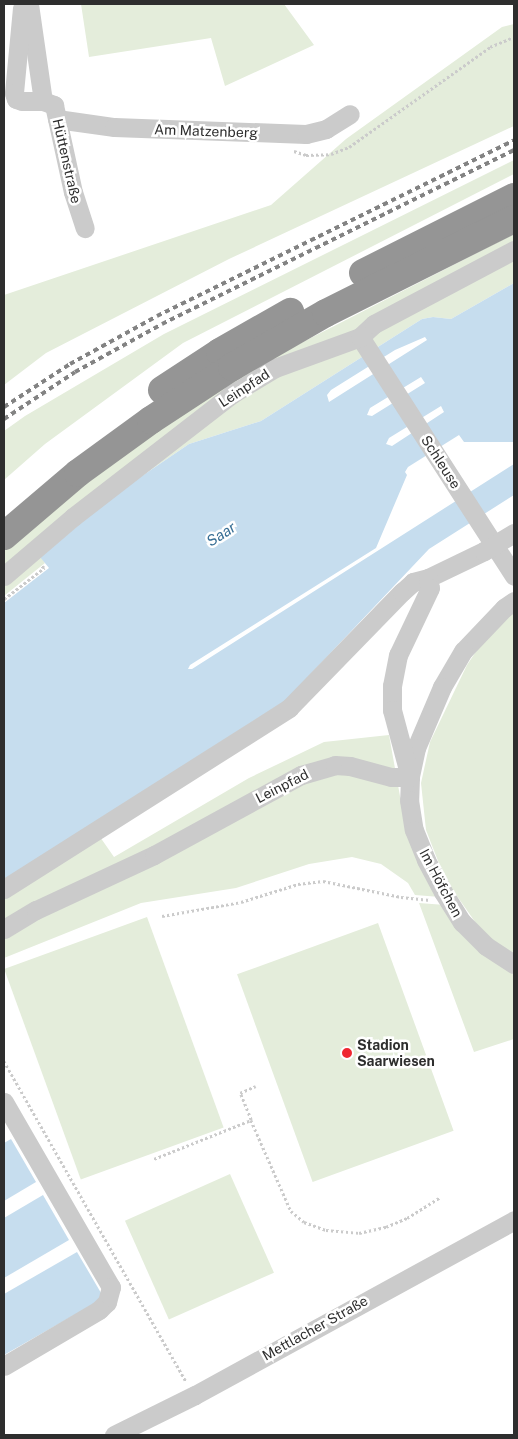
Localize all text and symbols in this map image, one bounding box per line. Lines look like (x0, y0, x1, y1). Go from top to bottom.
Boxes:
street label: Hüttenstraße (49, 117, 85, 205)
street label: Am Matzenberg (154, 121, 258, 141)
street label: Leinpfad (215, 365, 273, 411)
street label: Schleuse (418, 432, 464, 492)
water label: Saar (203, 518, 239, 550)
street label: Leinpfad (253, 766, 311, 806)
street label: Im Höfchen (416, 846, 466, 920)
place label: Stadion Saarwiesen (357, 1037, 435, 1070)
marker: Stadion Saarwiesen (341, 1047, 353, 1059)
street label: Mettlacher Straße (259, 1292, 371, 1364)

